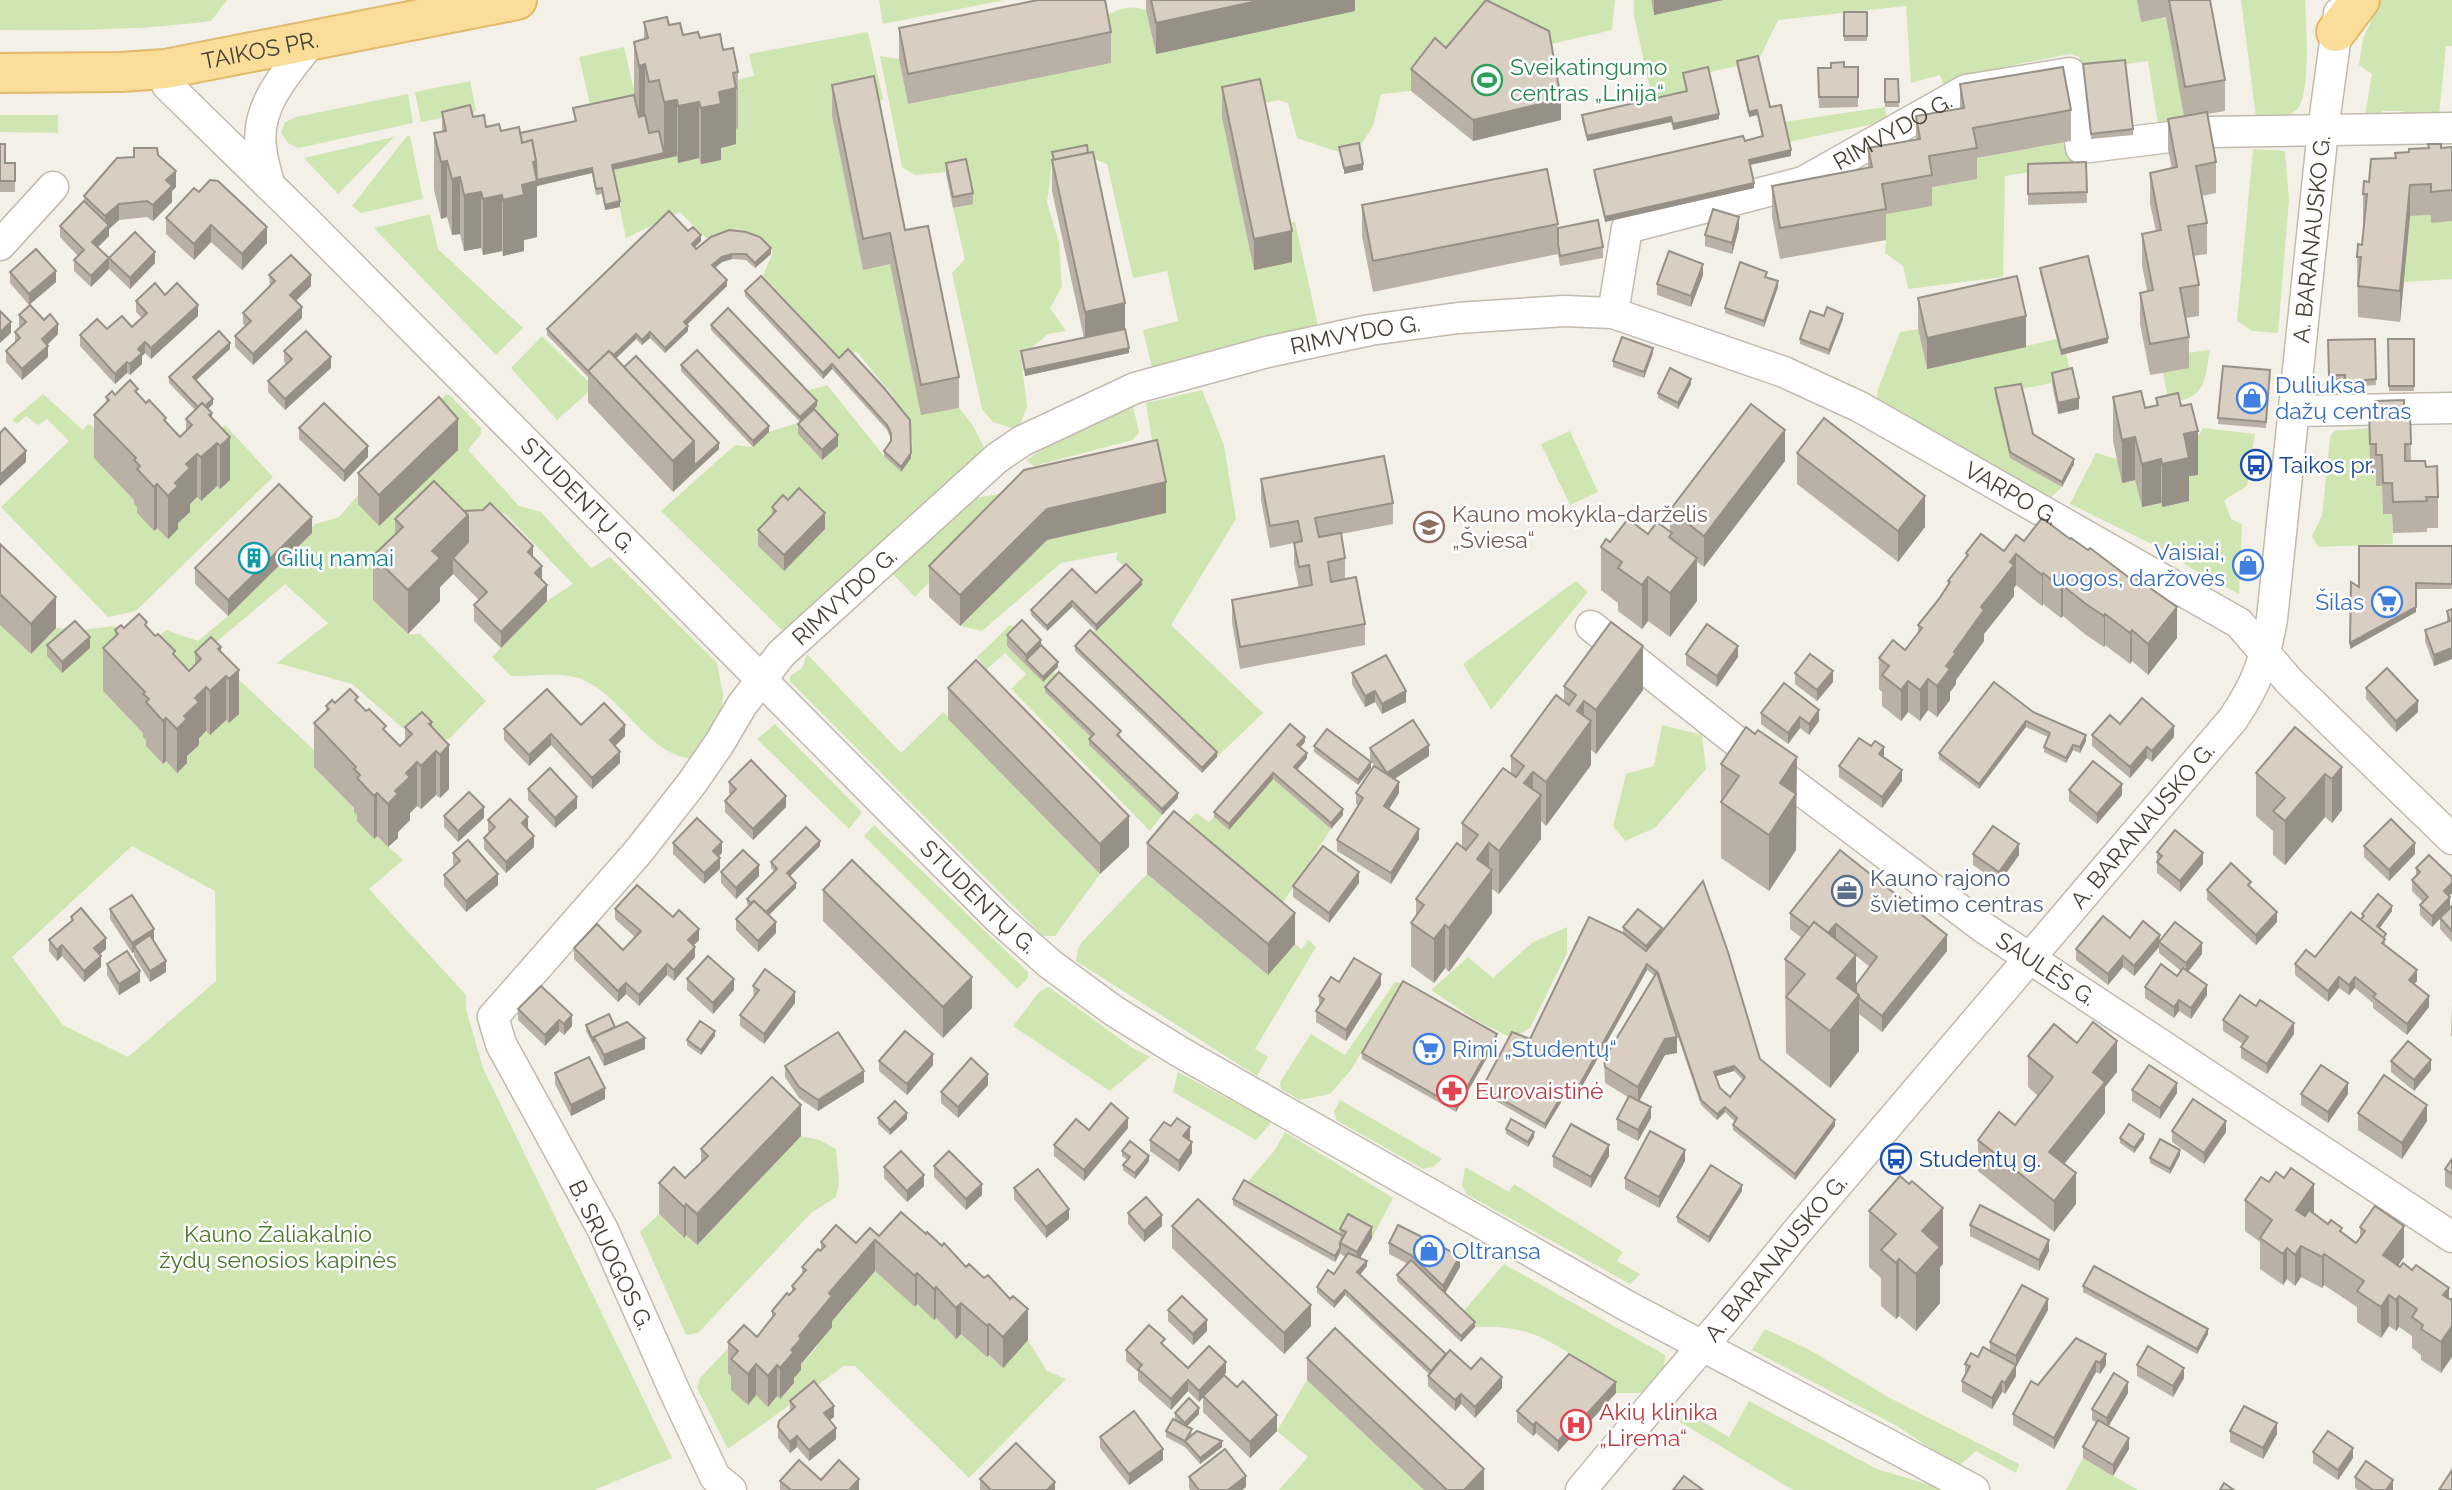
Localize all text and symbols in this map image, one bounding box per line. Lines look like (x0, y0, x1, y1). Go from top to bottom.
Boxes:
street label: TAIKOS PR. (199, 25, 321, 75)
place label: Sveikatingumo centras „Linija“ (1510, 53, 1667, 106)
sports icon: Sveikatingumo centras „Linija“ (1470, 63, 1504, 97)
street label: RIMVYDO G. (1828, 87, 1957, 175)
street label: A. BARANAUSKO G. (2287, 134, 2335, 344)
street label: RIMVYDO G. (1288, 309, 1422, 360)
place label: Duliuksa dažų centras (2275, 371, 2411, 424)
shop icon: Duliuksa dažų centras (2235, 381, 2269, 415)
street label: STUDENTŲ G. (516, 432, 642, 558)
bus stop icon: Taikos pr. (2239, 448, 2273, 482)
place label: Taikos pr. (2279, 451, 2375, 478)
street label: VARPO G. (1960, 456, 2063, 530)
place label: Kauno mokykla-darželis „Šviesa“ (1452, 500, 1708, 553)
school or university icon: Kauno mokykla-darželis „Šviesa“ (1412, 510, 1446, 544)
place label: Vaisiai, uogos, daržovės (2052, 538, 2225, 591)
building icon: Gilių namai (237, 541, 271, 575)
street label: RIMVYDO G. (786, 542, 902, 650)
place label: Gilių namai (277, 544, 394, 571)
shop icon: Vaisiai, uogos, daržovės (2231, 548, 2265, 582)
supermarket icon: Šilas (2370, 585, 2404, 619)
place label: Šilas (2315, 588, 2364, 615)
street label: A. BARANAUSKO G. (2064, 737, 2220, 913)
street label: STUDENTŲ G. (915, 834, 1043, 959)
place label: Kauno rajono švietimo centras (1870, 864, 2044, 917)
office icon: Kauno rajono švietimo centras (1830, 874, 1864, 908)
street label: SAULĖS G. (1991, 926, 2101, 1011)
supermarket icon: Rimi „Studentų“ (1412, 1032, 1446, 1066)
place label: Rimi „Studentų“ (1452, 1035, 1617, 1062)
pharmacy icon: Eurovaistinė (1435, 1074, 1469, 1108)
place label: Eurovaistinė (1475, 1077, 1604, 1104)
bus stop icon: Studentų g. (1879, 1142, 1913, 1176)
place label: Studentų g. (1919, 1145, 2041, 1172)
street label: A. BARANAUSKO G. (1698, 1169, 1853, 1347)
street label: B. SRUOGOS G. (563, 1175, 659, 1334)
park label: Kauno Žaliakalnio žydų senosios kapinės (159, 1220, 397, 1273)
shop icon: Oltransa (1412, 1234, 1446, 1268)
place label: Oltransa (1452, 1237, 1541, 1264)
place label: Akių klinika „Lirema“ (1599, 1398, 1718, 1451)
hospital icon: Akių klinika „Lirema“ (1559, 1408, 1593, 1442)

